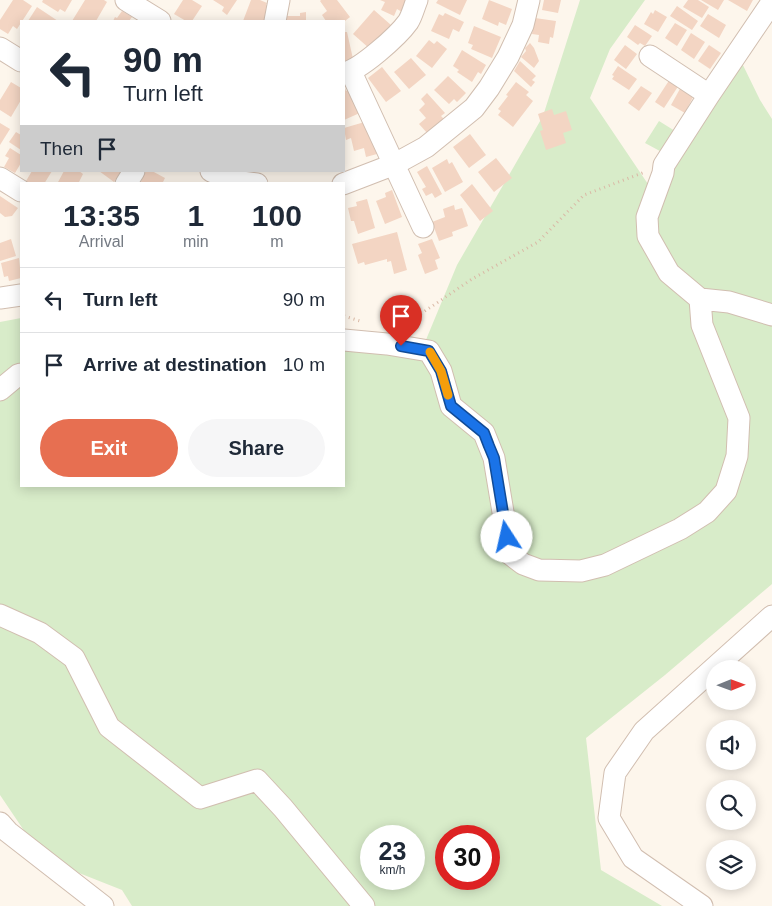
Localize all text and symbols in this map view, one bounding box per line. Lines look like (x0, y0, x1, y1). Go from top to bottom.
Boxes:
icon: left (40, 40, 105, 105)
text: 90 m (123, 40, 203, 79)
text: Turn left (123, 81, 203, 106)
icon: arrive (93, 135, 121, 163)
text: Then (40, 138, 83, 159)
text: 13:35 (63, 199, 140, 232)
text: 1 (187, 199, 204, 232)
text: 100 (252, 199, 302, 232)
text: Arrival (79, 233, 124, 250)
text: min (183, 233, 209, 250)
text: m (270, 233, 283, 250)
icon: left (40, 286, 68, 314)
text: Turn left (83, 289, 158, 310)
text: 90 m (283, 289, 325, 310)
pin (380, 295, 422, 346)
icon: arrive (387, 302, 415, 330)
icon: arrive (40, 351, 68, 379)
text: Arrive at destination (83, 354, 267, 375)
text: 10 m (283, 354, 325, 375)
button: Exit (40, 419, 178, 477)
button: Share (188, 419, 325, 477)
position arrow (480, 510, 532, 562)
north arrow (706, 660, 756, 710)
map controls (706, 660, 756, 890)
button: sound (706, 720, 756, 770)
button: search (706, 780, 756, 830)
speed limit sign: 30 (435, 825, 500, 890)
text: 23 (379, 837, 406, 865)
button: layers (706, 840, 756, 890)
text: km/h (379, 863, 406, 877)

